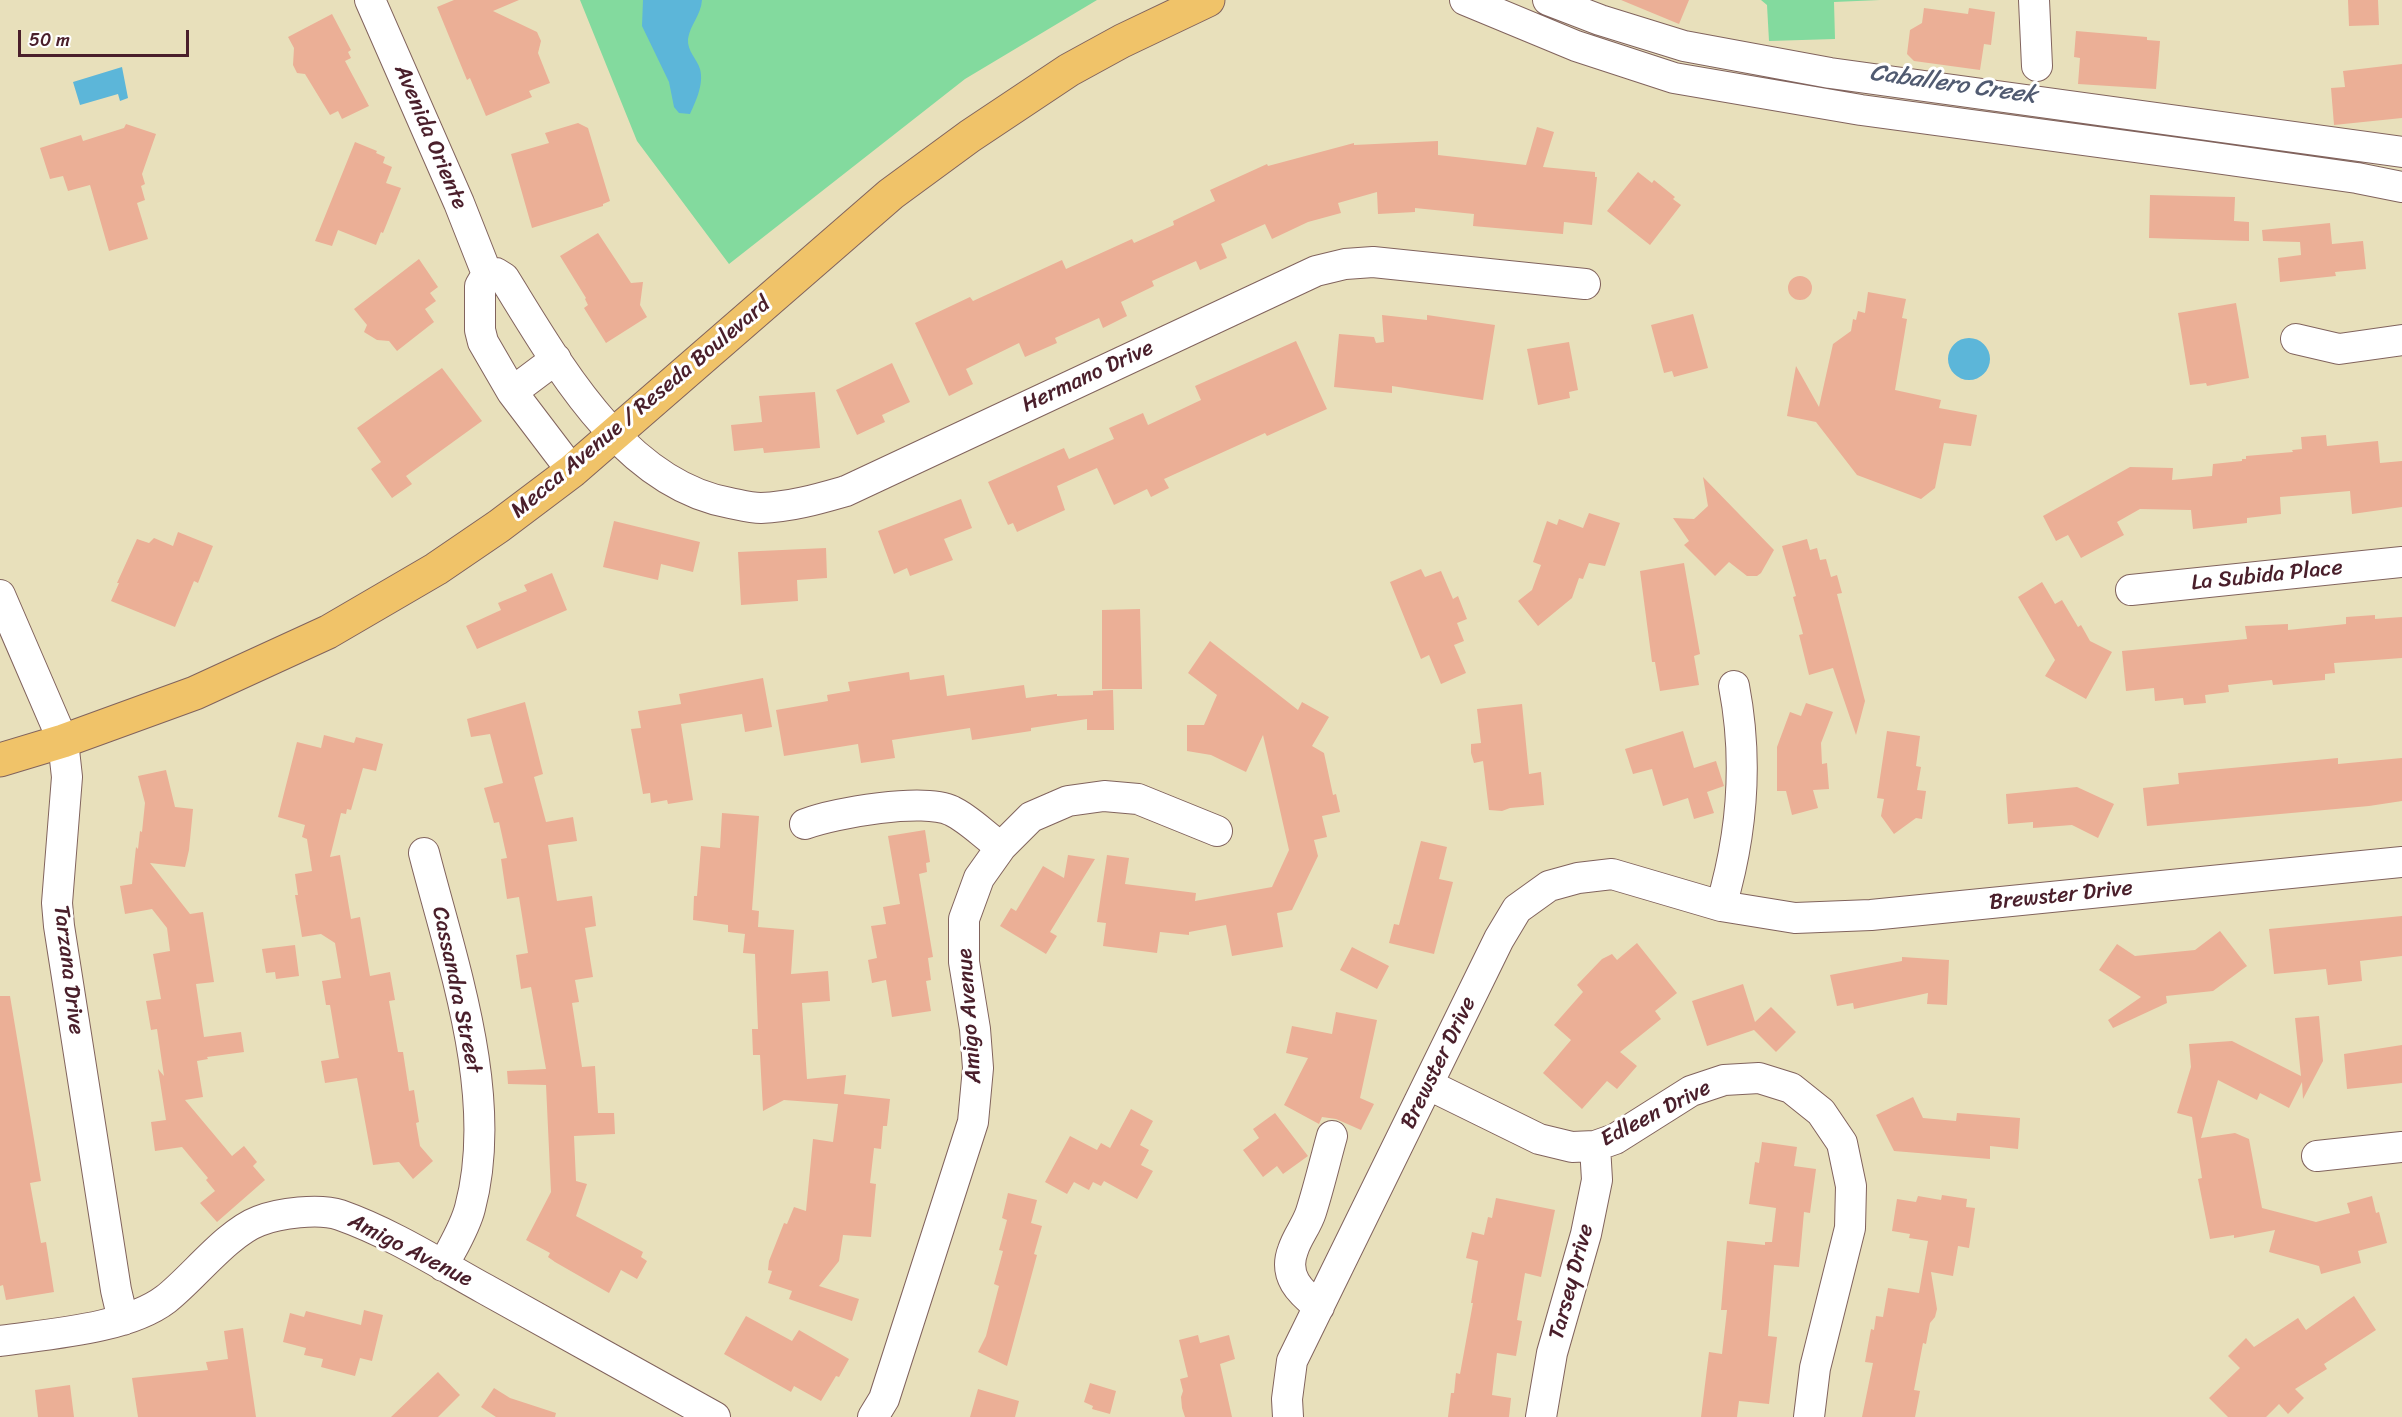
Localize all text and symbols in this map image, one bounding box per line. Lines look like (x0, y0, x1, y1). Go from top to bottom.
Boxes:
scale bar (21, 18, 192, 56)
text: 50 m (29, 24, 70, 56)
water label: Caballero Creek (1868, 59, 2038, 111)
street label: Avenida Oriente (388, 61, 472, 213)
street label: Mecca Avenue / Reseda Boulevard (506, 292, 776, 524)
street label: Hermano Drive (1018, 335, 1158, 419)
street label: La Subida Place (2190, 555, 2344, 597)
street label: Brewster Drive (1988, 875, 2134, 917)
street label: Tarzana Drive (47, 904, 89, 1036)
street label: Cassandra Street (425, 904, 487, 1076)
street label: Amigo Avenue (952, 947, 988, 1085)
street label: Brewster Drive (1396, 993, 1482, 1133)
street label: Edleen Drive (1596, 1075, 1716, 1153)
street label: Amigo Avenue (344, 1208, 476, 1294)
street label: Tarsey Drive (1544, 1221, 1600, 1343)

